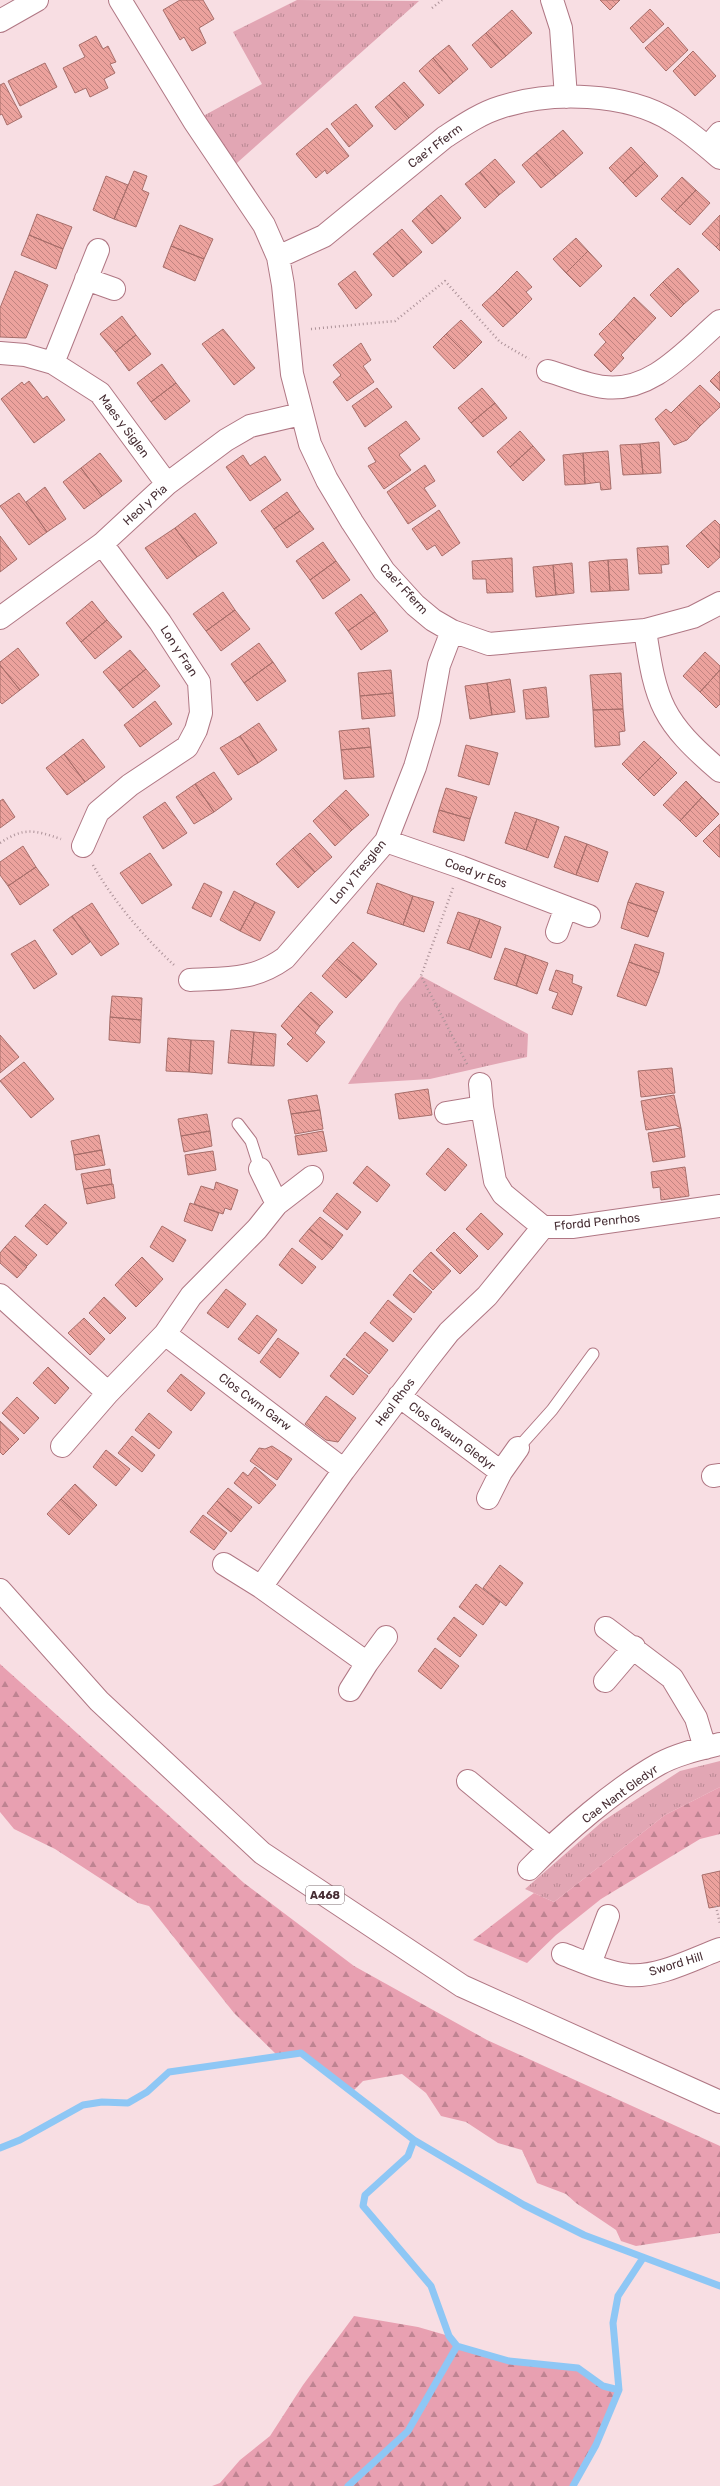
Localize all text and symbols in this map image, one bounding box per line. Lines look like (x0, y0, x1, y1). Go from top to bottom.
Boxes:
street label: Cae'r Fferm (405, 121, 465, 171)
street label: Maes y Siglen (96, 392, 152, 460)
street label: Heol y Pia (120, 482, 170, 528)
street label: Cae'r Fferm (377, 561, 431, 617)
street label: Lon y Fran (157, 623, 201, 679)
street label: Lon y Tresglen (327, 837, 389, 907)
street label: Coed yr Eos (443, 855, 509, 891)
street label: Ffordd Penrhos (553, 1211, 641, 1233)
street label: Clos Cwm Garw (216, 1370, 294, 1434)
street label: Heol Rhos (372, 1375, 418, 1429)
street label: Clos Gwaun Gledyr (406, 1399, 498, 1473)
street label: Cae Nant Gledyr (579, 1762, 661, 1826)
road number: A468 (306, 1886, 344, 1904)
street label: Sword Hill (647, 1949, 705, 1979)

